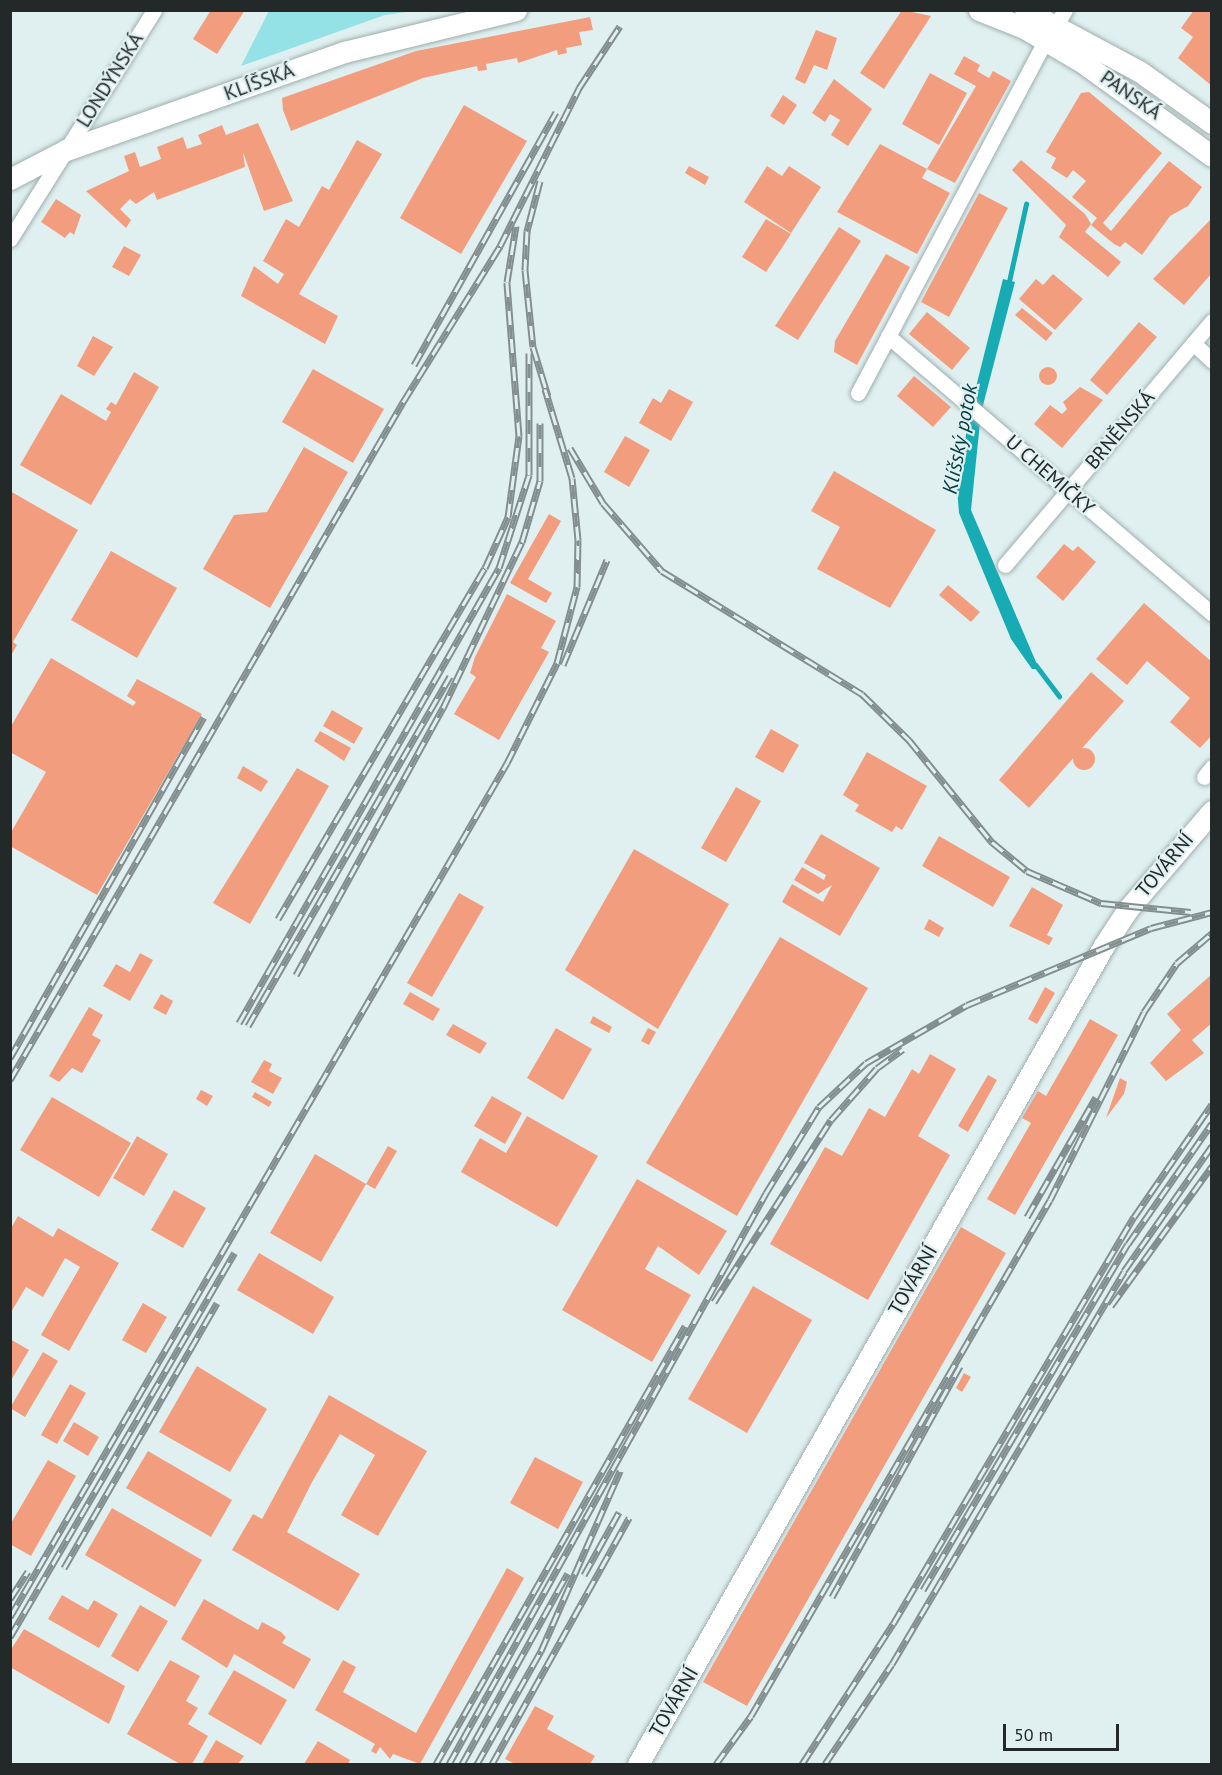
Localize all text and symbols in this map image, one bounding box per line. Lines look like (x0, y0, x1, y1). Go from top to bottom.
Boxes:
street label: LONDÝNSKÁ (71, 28, 149, 132)
street label: KLÍŠSKÁ (221, 58, 297, 106)
street label: PANSKÁ (1096, 65, 1166, 125)
water label: Klíšský potok (937, 382, 983, 496)
street label: BRNĚNSKÁ (1080, 386, 1160, 474)
street label: U CHEMIČKY (1001, 430, 1099, 520)
street label: TOVÁRNÍ (1131, 828, 1199, 902)
street label: TOVÁRNÍ (883, 1241, 943, 1319)
street label: TOVÁRNÍ (644, 1663, 704, 1741)
scale bar (1006, 1712, 1122, 1750)
text: 50 m (1014, 1723, 1053, 1746)

